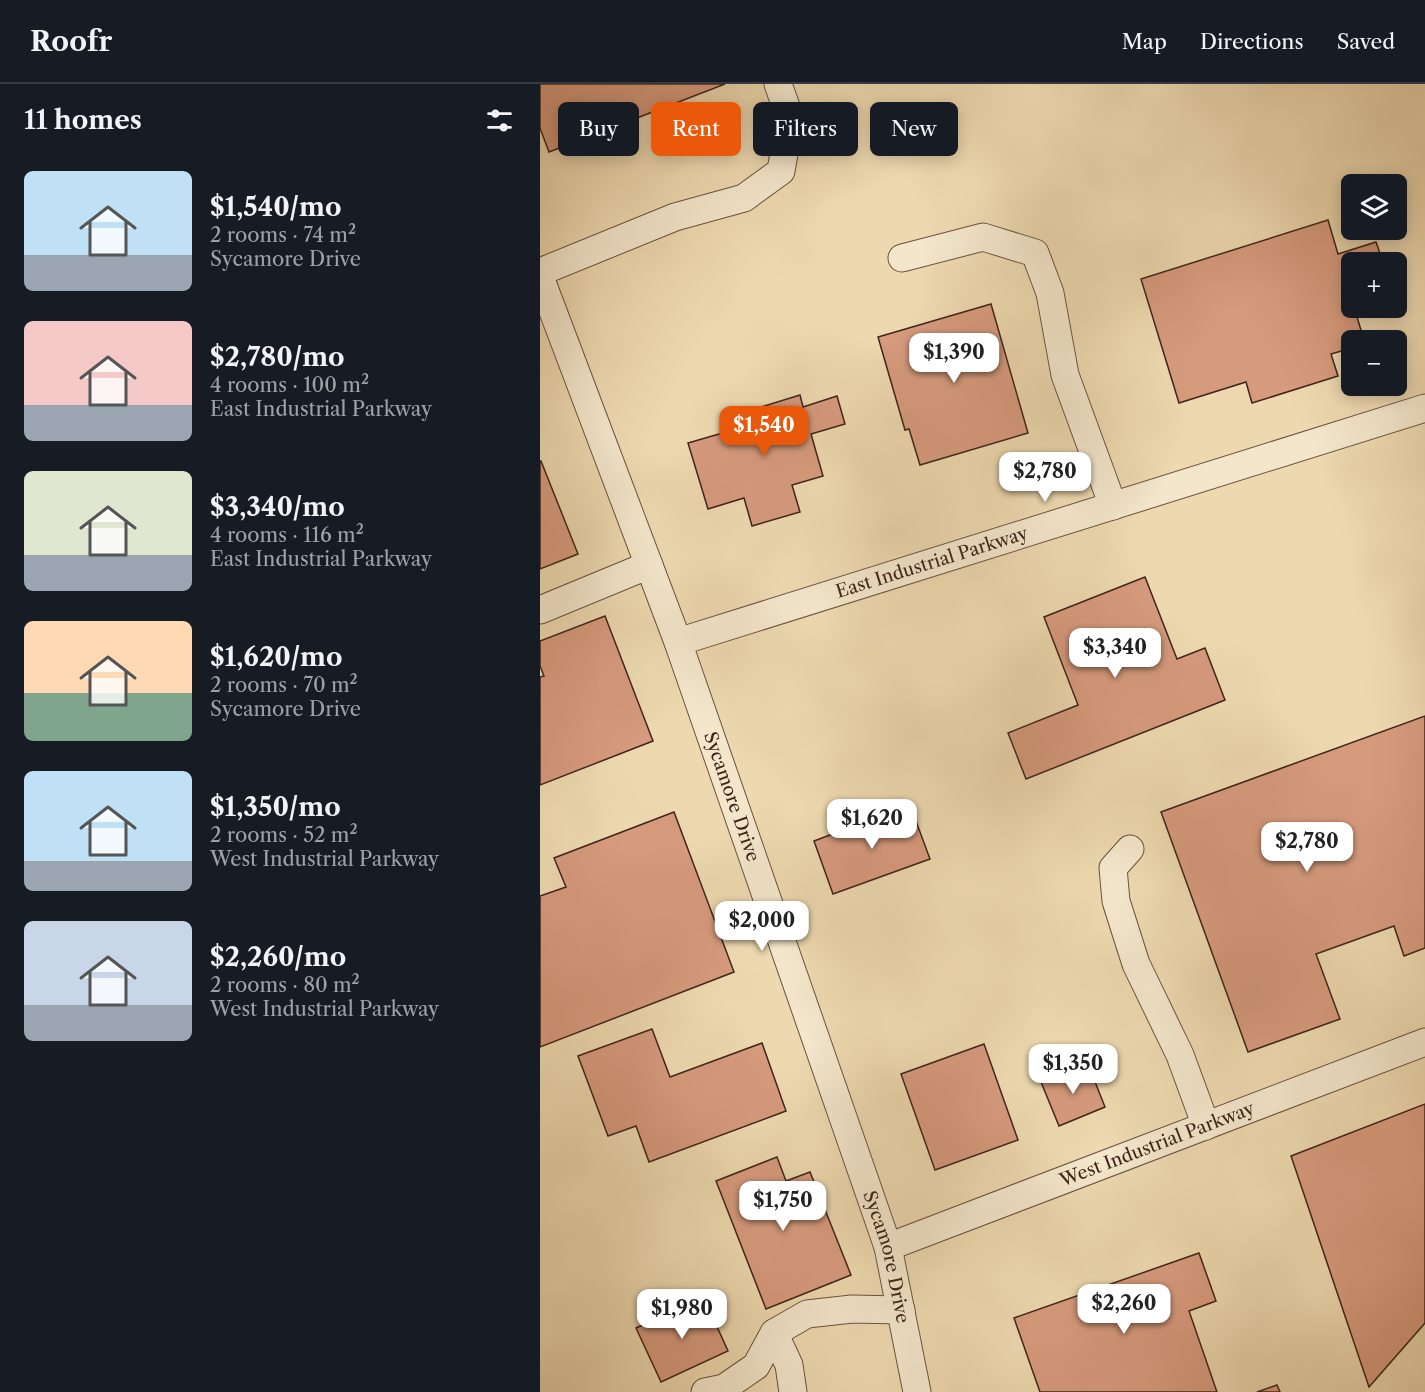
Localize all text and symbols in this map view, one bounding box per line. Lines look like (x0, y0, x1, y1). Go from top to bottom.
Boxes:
text: Roofr (30, 24, 112, 58)
text: Map (1122, 29, 1167, 54)
text: Directions (1200, 29, 1304, 54)
text: Saved (1337, 29, 1395, 54)
chip: Buy (558, 102, 639, 156)
chip: Rent (651, 102, 741, 156)
chip: Filters (753, 102, 858, 156)
chip: New (870, 102, 958, 156)
text: 11 homes (24, 104, 142, 136)
icon: filters (483, 104, 516, 137)
map controls (1341, 174, 1407, 396)
button: layers (1341, 174, 1407, 240)
text: $1,540/mo (210, 191, 341, 223)
icon: home (72, 195, 144, 267)
text: 2 rooms · 74 m² (210, 223, 356, 247)
text: Sycamore Drive (210, 247, 361, 271)
button: + (1341, 252, 1407, 318)
button: − (1341, 330, 1407, 396)
pin: $1,390 (905, 333, 1003, 384)
text: $1,390 (923, 340, 985, 364)
text: $2,780/mo (210, 341, 345, 373)
icon: home (72, 345, 144, 417)
text: 4 rooms · 100 m² (210, 373, 369, 397)
text: East Industrial Parkway (210, 397, 432, 421)
pin: $1,540 (715, 406, 813, 457)
text: $1,540 (733, 413, 795, 437)
pin: $2,780 (996, 452, 1094, 503)
text: $2,780 (1013, 459, 1077, 483)
text: $3,340/mo (210, 491, 345, 523)
icon: home (72, 495, 144, 567)
street label: East Industrial Parkway (833, 522, 1031, 603)
text: 4 rooms · 116 m² (210, 523, 364, 547)
text: East Industrial Parkway (210, 547, 432, 571)
pin: $3,340 (1066, 628, 1164, 679)
text: $3,340 (1083, 635, 1147, 659)
text: $1,620/mo (210, 641, 343, 673)
icon: home (72, 645, 144, 717)
text: 2 rooms · 70 m² (210, 673, 358, 697)
text: Sycamore Drive (210, 697, 361, 721)
street label: Sycamore Drive (699, 729, 764, 865)
text: $1,350/mo (210, 791, 341, 823)
icon: home (72, 795, 144, 867)
pin: $1,620 (823, 799, 921, 850)
text: $1,620 (841, 806, 903, 830)
pin: $2,780 (1258, 822, 1356, 873)
text: 2 rooms · 52 m² (210, 823, 358, 847)
text: $2,780 (1275, 829, 1339, 853)
text: West Industrial Parkway (210, 847, 439, 871)
pin: $2,000 (713, 901, 811, 952)
text: $2,000 (729, 908, 795, 932)
text: $2,260/mo (210, 941, 346, 973)
icon: home (72, 945, 144, 1017)
text: 2 rooms · 80 m² (210, 973, 360, 997)
text: West Industrial Parkway (210, 997, 439, 1021)
pin: $1,350 (1024, 1044, 1122, 1095)
text: $1,350 (1043, 1051, 1103, 1075)
street label: West Industrial Parkway (1056, 1097, 1258, 1192)
pin: $1,750 (734, 1181, 832, 1232)
text: $1,750 (753, 1188, 813, 1212)
street label: Sycamore Drive (858, 1188, 914, 1325)
pin: $2,260 (1075, 1284, 1173, 1335)
pin: $1,980 (633, 1289, 731, 1340)
text: $2,260 (1092, 1291, 1156, 1315)
text: $1,980 (651, 1296, 713, 1320)

